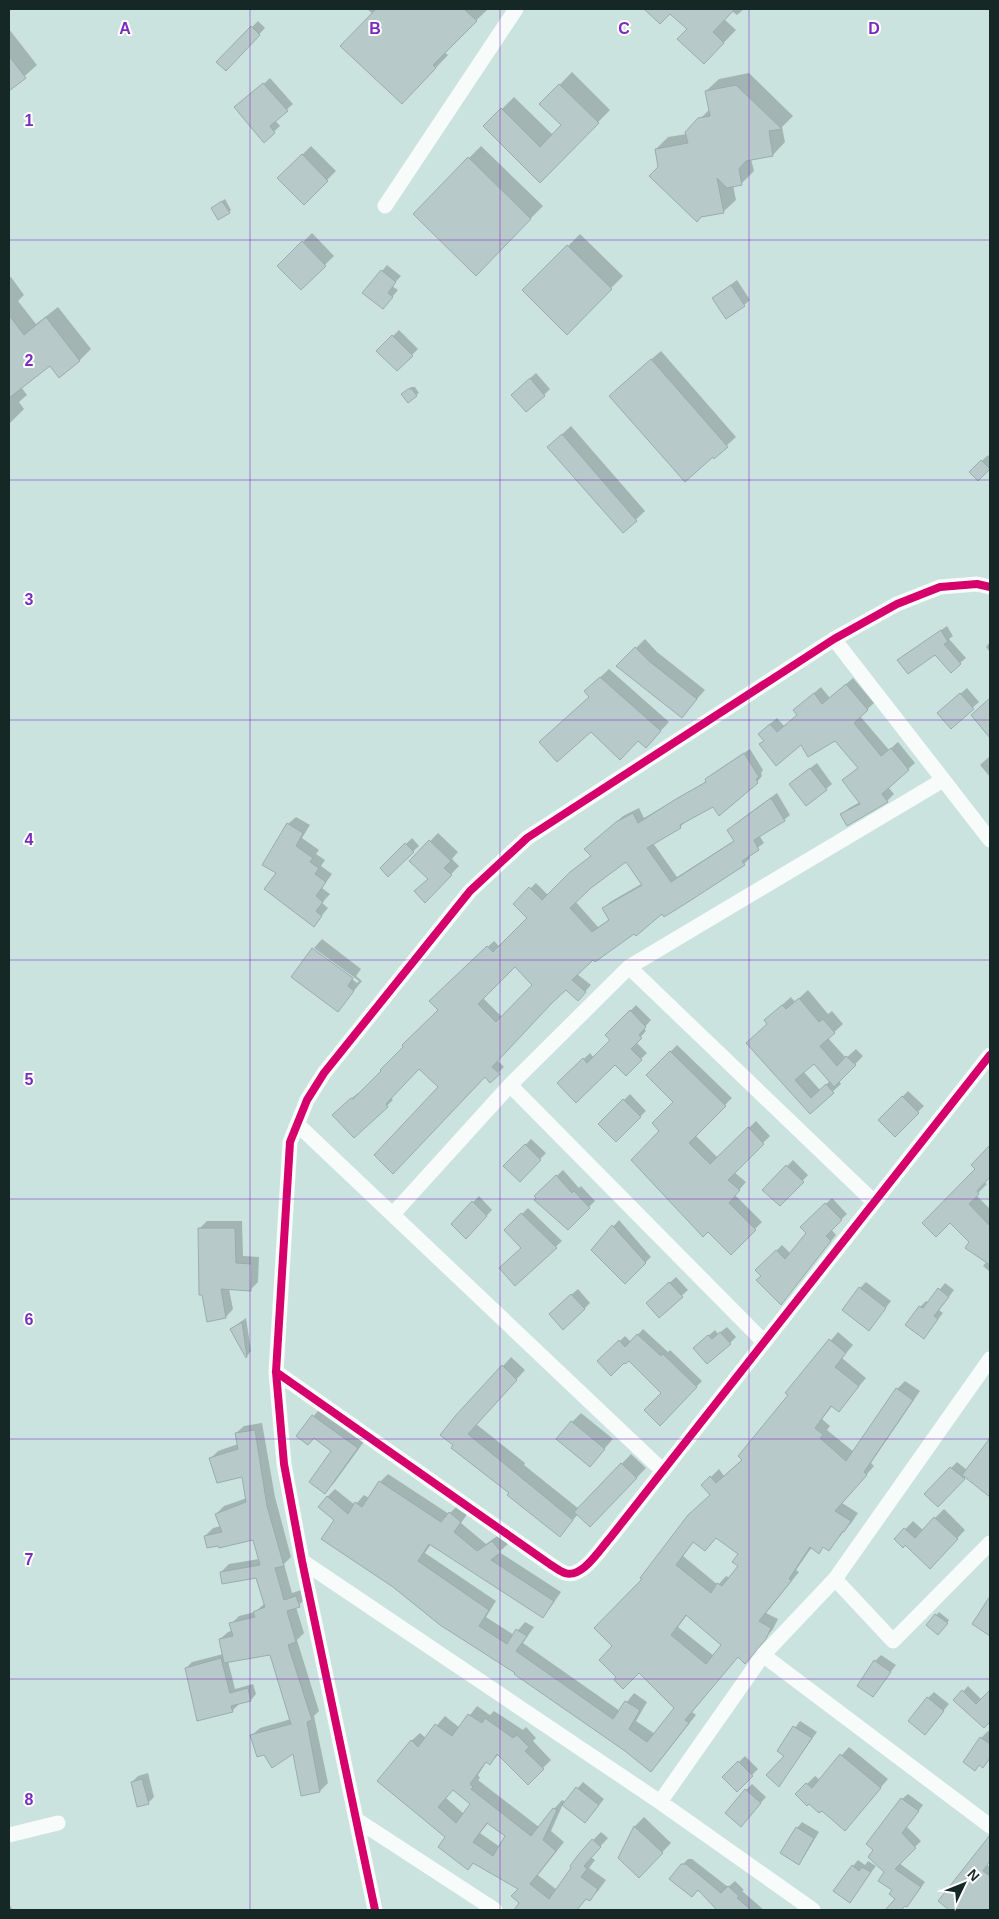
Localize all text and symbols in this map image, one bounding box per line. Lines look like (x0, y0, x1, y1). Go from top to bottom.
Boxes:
text: A (119, 20, 131, 37)
text: B (369, 20, 381, 37)
text: C (618, 20, 630, 37)
text: D (868, 20, 880, 37)
text: 1 (25, 112, 34, 129)
text: 2 (25, 352, 34, 369)
text: 3 (25, 591, 34, 608)
text: 4 (25, 831, 34, 848)
text: 5 (25, 1071, 34, 1088)
text: 6 (25, 1311, 34, 1328)
text: 7 (25, 1551, 34, 1568)
text: 8 (25, 1791, 34, 1808)
north arrow (939, 1859, 989, 1909)
text: N (964, 1866, 983, 1884)

